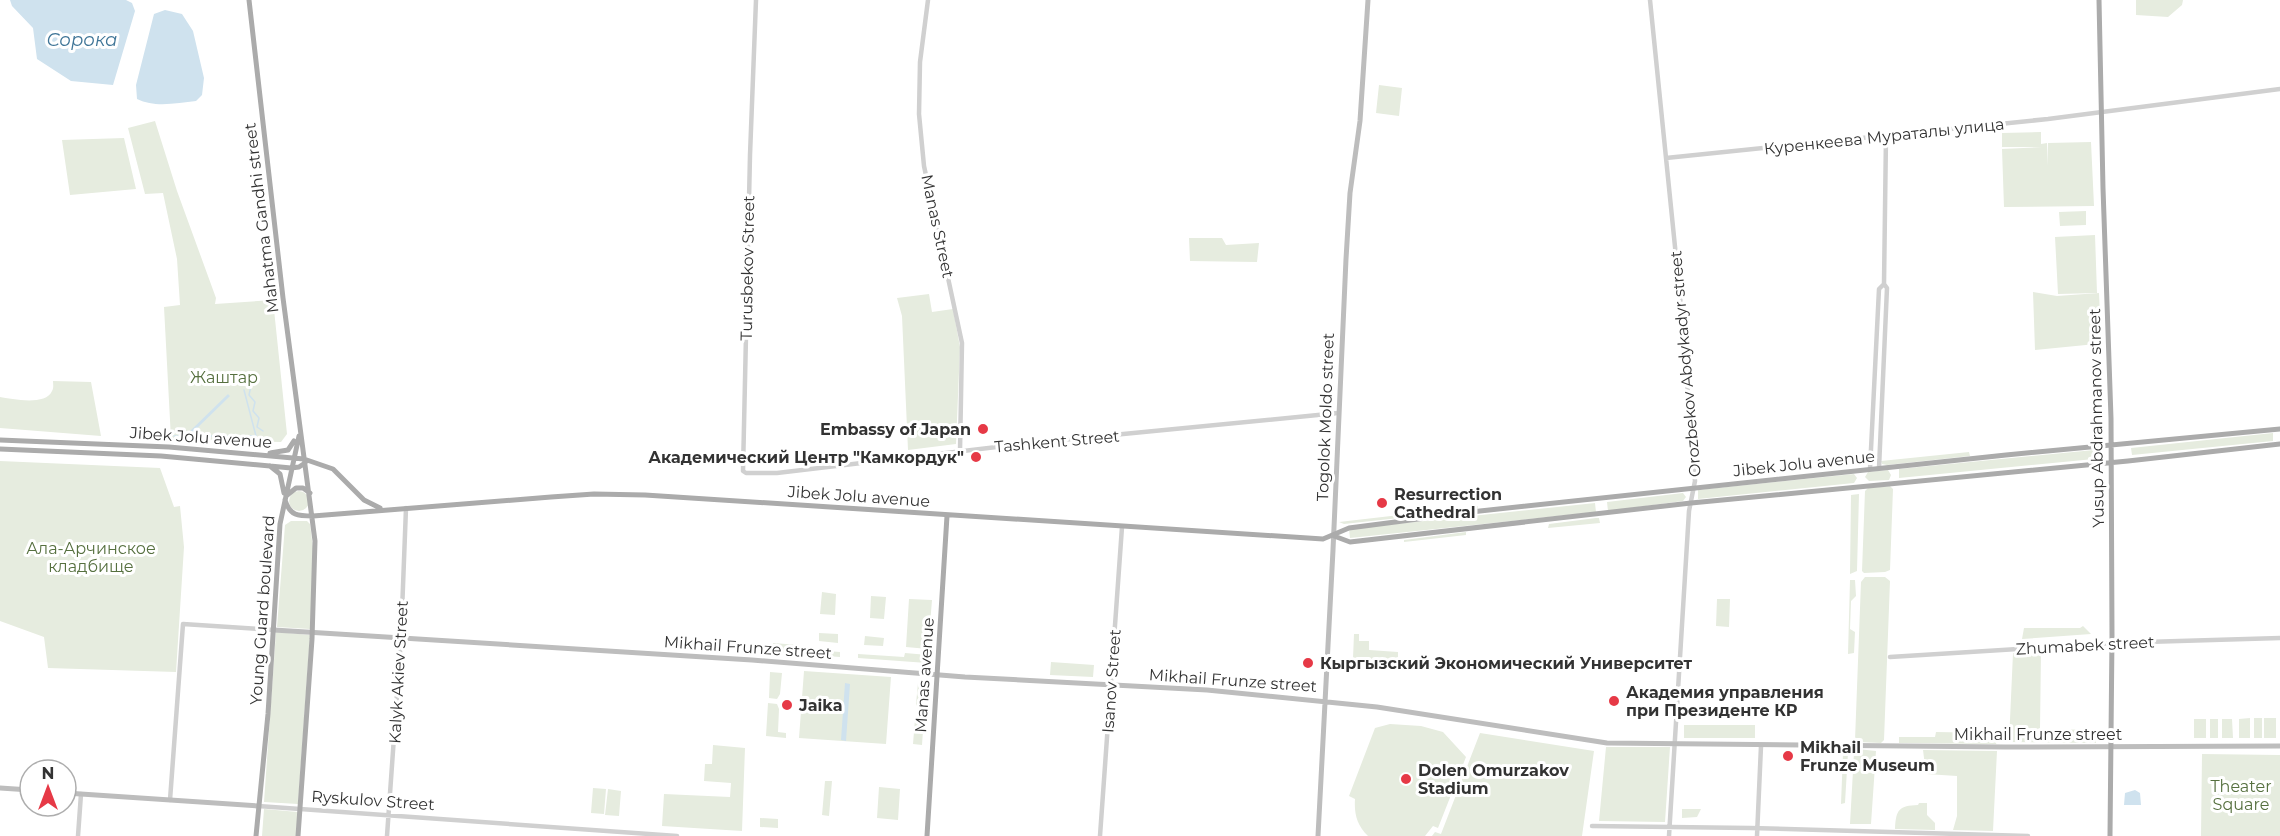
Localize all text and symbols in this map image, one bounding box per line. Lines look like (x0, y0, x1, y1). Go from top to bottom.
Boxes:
water label: Сорока (47, 29, 117, 51)
street label: Куренкеева Мураталы улица (1763, 114, 2005, 159)
street label: Mahatma Gandhi street (240, 121, 283, 314)
street label: Manas Street (917, 173, 958, 280)
street label: Turusbekov Street (737, 195, 758, 341)
street label: Orozbekov Abdykadyr street (1666, 250, 1705, 478)
street label: Yusup Abdrahmanov street (2085, 308, 2108, 528)
street label: Togolok Moldo street (1313, 332, 1338, 502)
park label: Жаштар (190, 368, 258, 387)
place label: Embassy of Japan (820, 420, 971, 439)
marker: Embassy of Japan (976, 422, 990, 436)
street label: Jibek Jolu avenue (128, 423, 273, 452)
street label: Tashkent Street (994, 427, 1121, 456)
street label: Jibek Jolu avenue (1731, 447, 1876, 480)
place label: Академический Центр "Камкордук" (648, 448, 964, 467)
marker: Академический Центр "Камкордук" (969, 450, 983, 464)
street label: Jibek Jolu avenue (786, 482, 931, 511)
place label: Resurrection Cathedral (1394, 485, 1502, 522)
marker: Resurrection Cathedral (1375, 496, 1389, 510)
street label: Young Guard boulevard (246, 515, 279, 706)
park label: Ала-Арчинское кладбище (26, 539, 156, 576)
street label: Kalyk Akiev Street (385, 599, 412, 744)
street label: Manas avenue (911, 617, 938, 733)
street label: Isanov Street (1098, 628, 1125, 734)
street label: Mikhail Frunze street (663, 632, 833, 663)
street label: Zhumabek street (2015, 632, 2155, 659)
place label: Кыргызский Экономический Университет (1320, 654, 1693, 673)
marker: Кыргызский Экономический Университет (1301, 656, 1315, 670)
street label: Mikhail Frunze street (1148, 665, 1318, 696)
place label: Академия управления при Президенте КР (1626, 683, 1824, 720)
marker: Академия управления при Президенте КР (1607, 694, 1621, 708)
place label: Jaika (798, 696, 843, 715)
marker: Jaika (780, 698, 794, 712)
street label: Mikhail Frunze street (1954, 725, 2123, 744)
place label: Mikhail Frunze Museum (1800, 738, 1935, 775)
marker: Mikhail Frunze Museum (1781, 749, 1795, 763)
north arrow (18, 758, 78, 818)
place label: Dolen Omurzakov Stadium (1418, 761, 1569, 798)
text: N (42, 764, 54, 783)
marker: Dolen Omurzakov Stadium (1399, 772, 1413, 786)
park label: Theater Square (2210, 777, 2272, 814)
street label: Ryskulov Street (311, 787, 436, 814)

